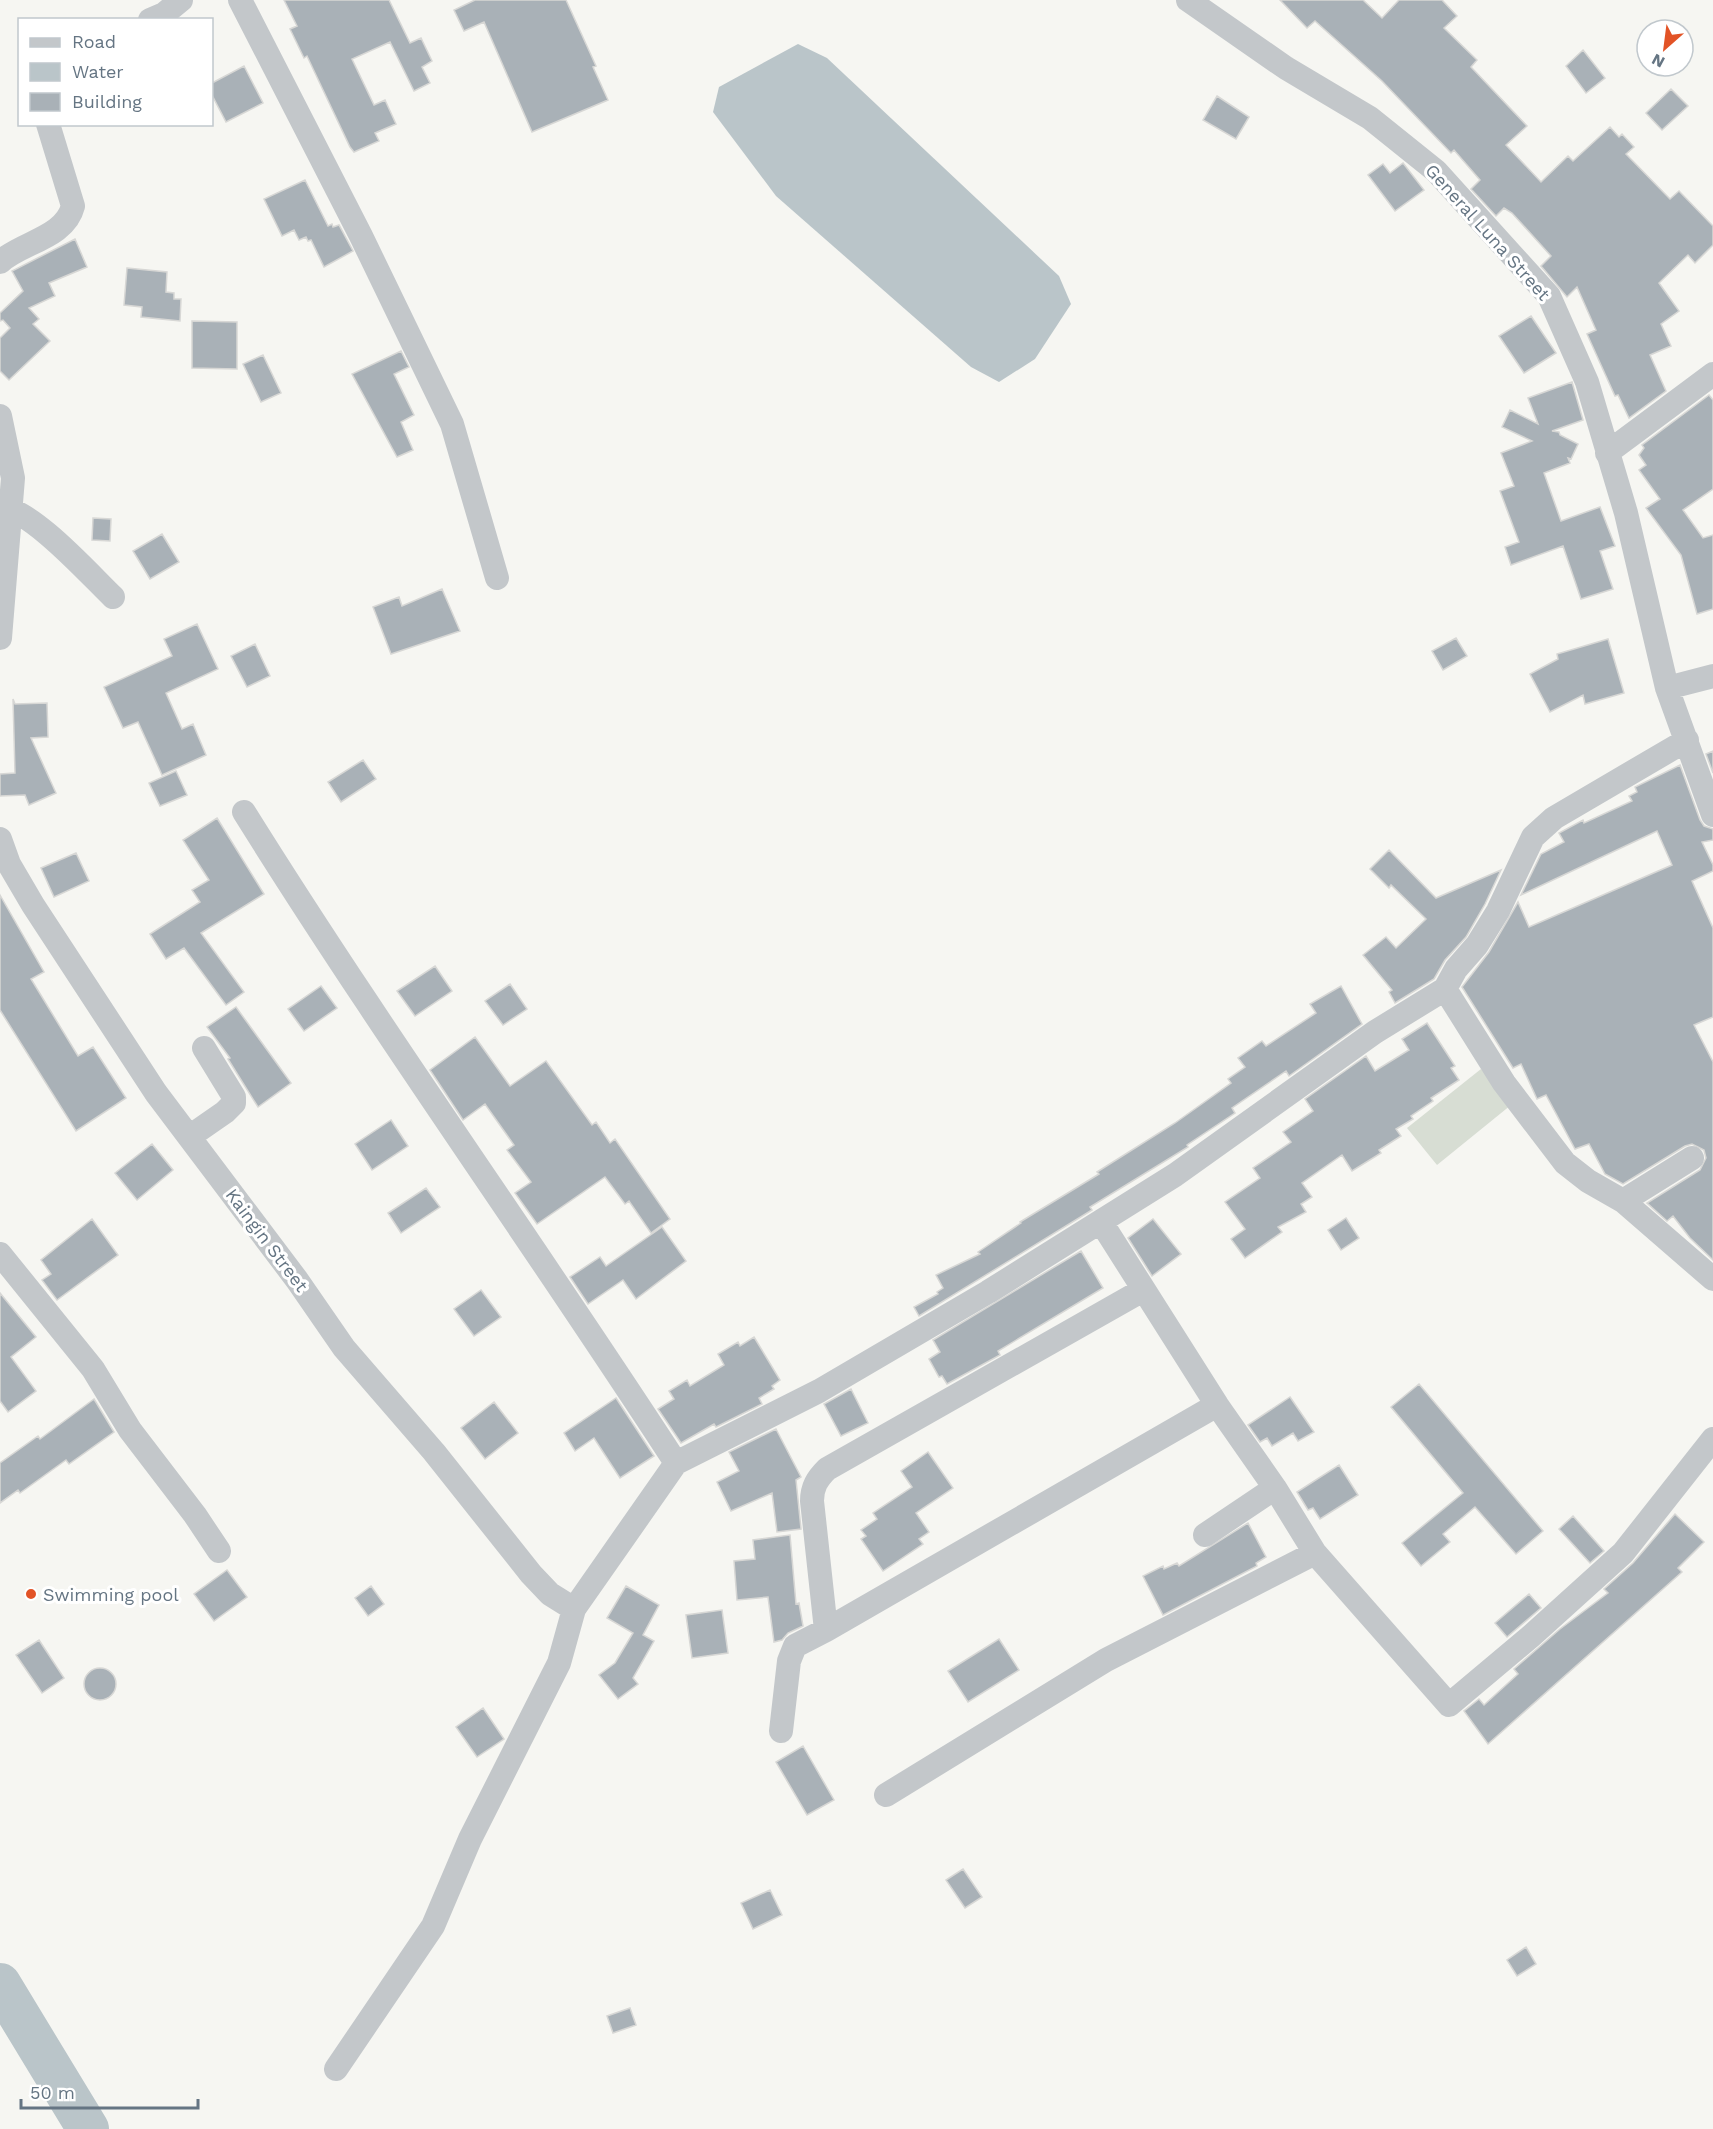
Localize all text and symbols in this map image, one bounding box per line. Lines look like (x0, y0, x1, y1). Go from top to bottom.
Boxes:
legend (18, 18, 213, 126)
north arrow (1635, 18, 1695, 78)
text: Road (72, 31, 116, 52)
text: N (1648, 50, 1668, 72)
text: Water (72, 61, 124, 82)
text: Building (72, 91, 142, 112)
street label: General Luna Street (1421, 160, 1555, 305)
street label: Kaingin Street (221, 1184, 313, 1296)
place label: Swimming pool (43, 1584, 179, 1605)
marker: Swimming pool (24, 1587, 38, 1601)
scale bar (21, 2072, 198, 2110)
text: 50 m (30, 2082, 75, 2103)

